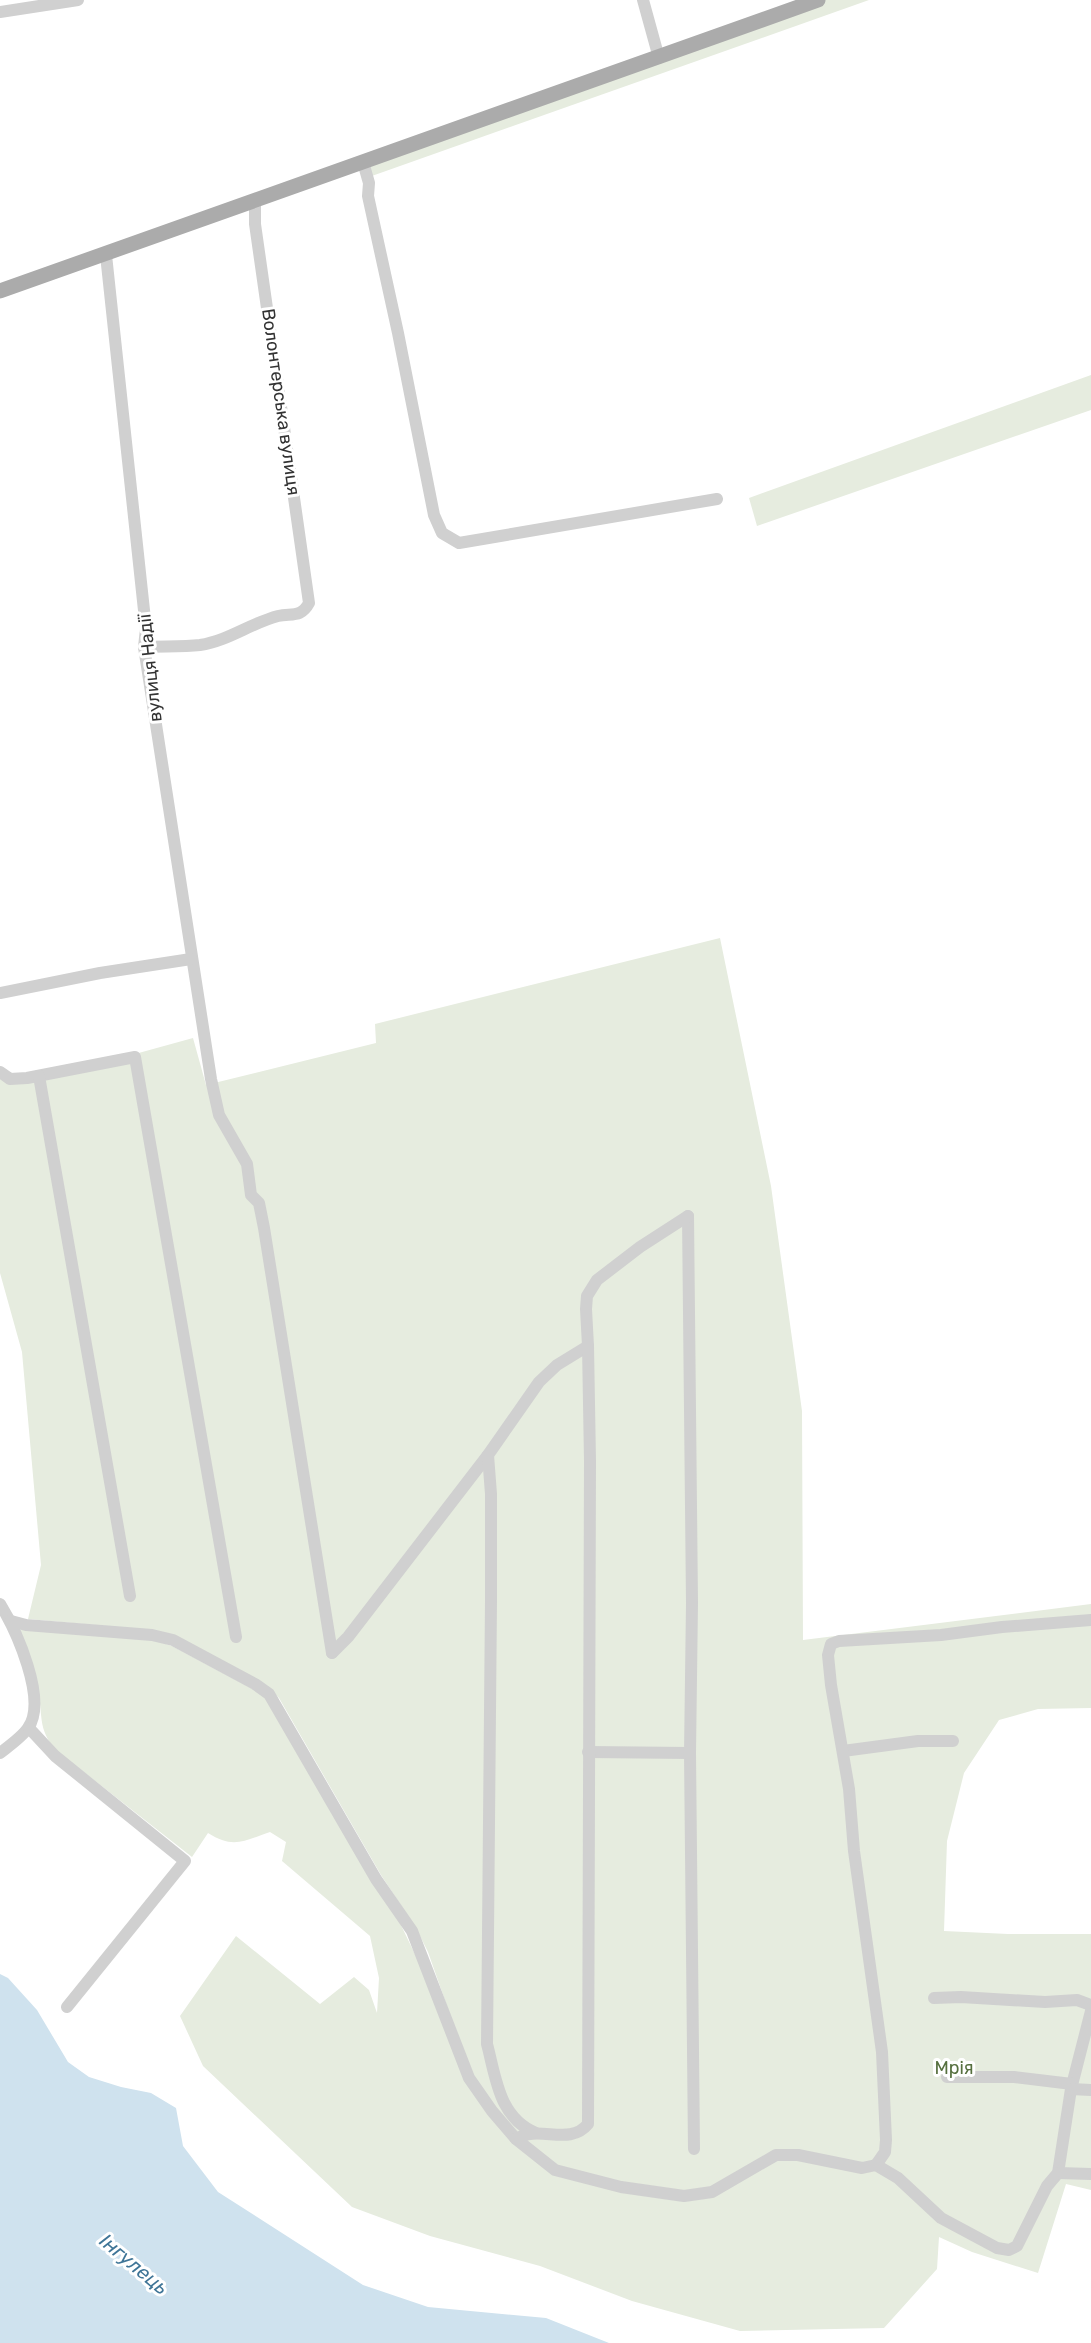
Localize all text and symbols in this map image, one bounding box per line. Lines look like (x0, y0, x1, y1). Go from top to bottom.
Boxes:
street label: Волонтерська вулиця (257, 307, 305, 497)
street label: вулиця Надії (133, 612, 167, 723)
park label: Мрія (934, 2057, 974, 2079)
water label: Інгулець (95, 2228, 173, 2300)

